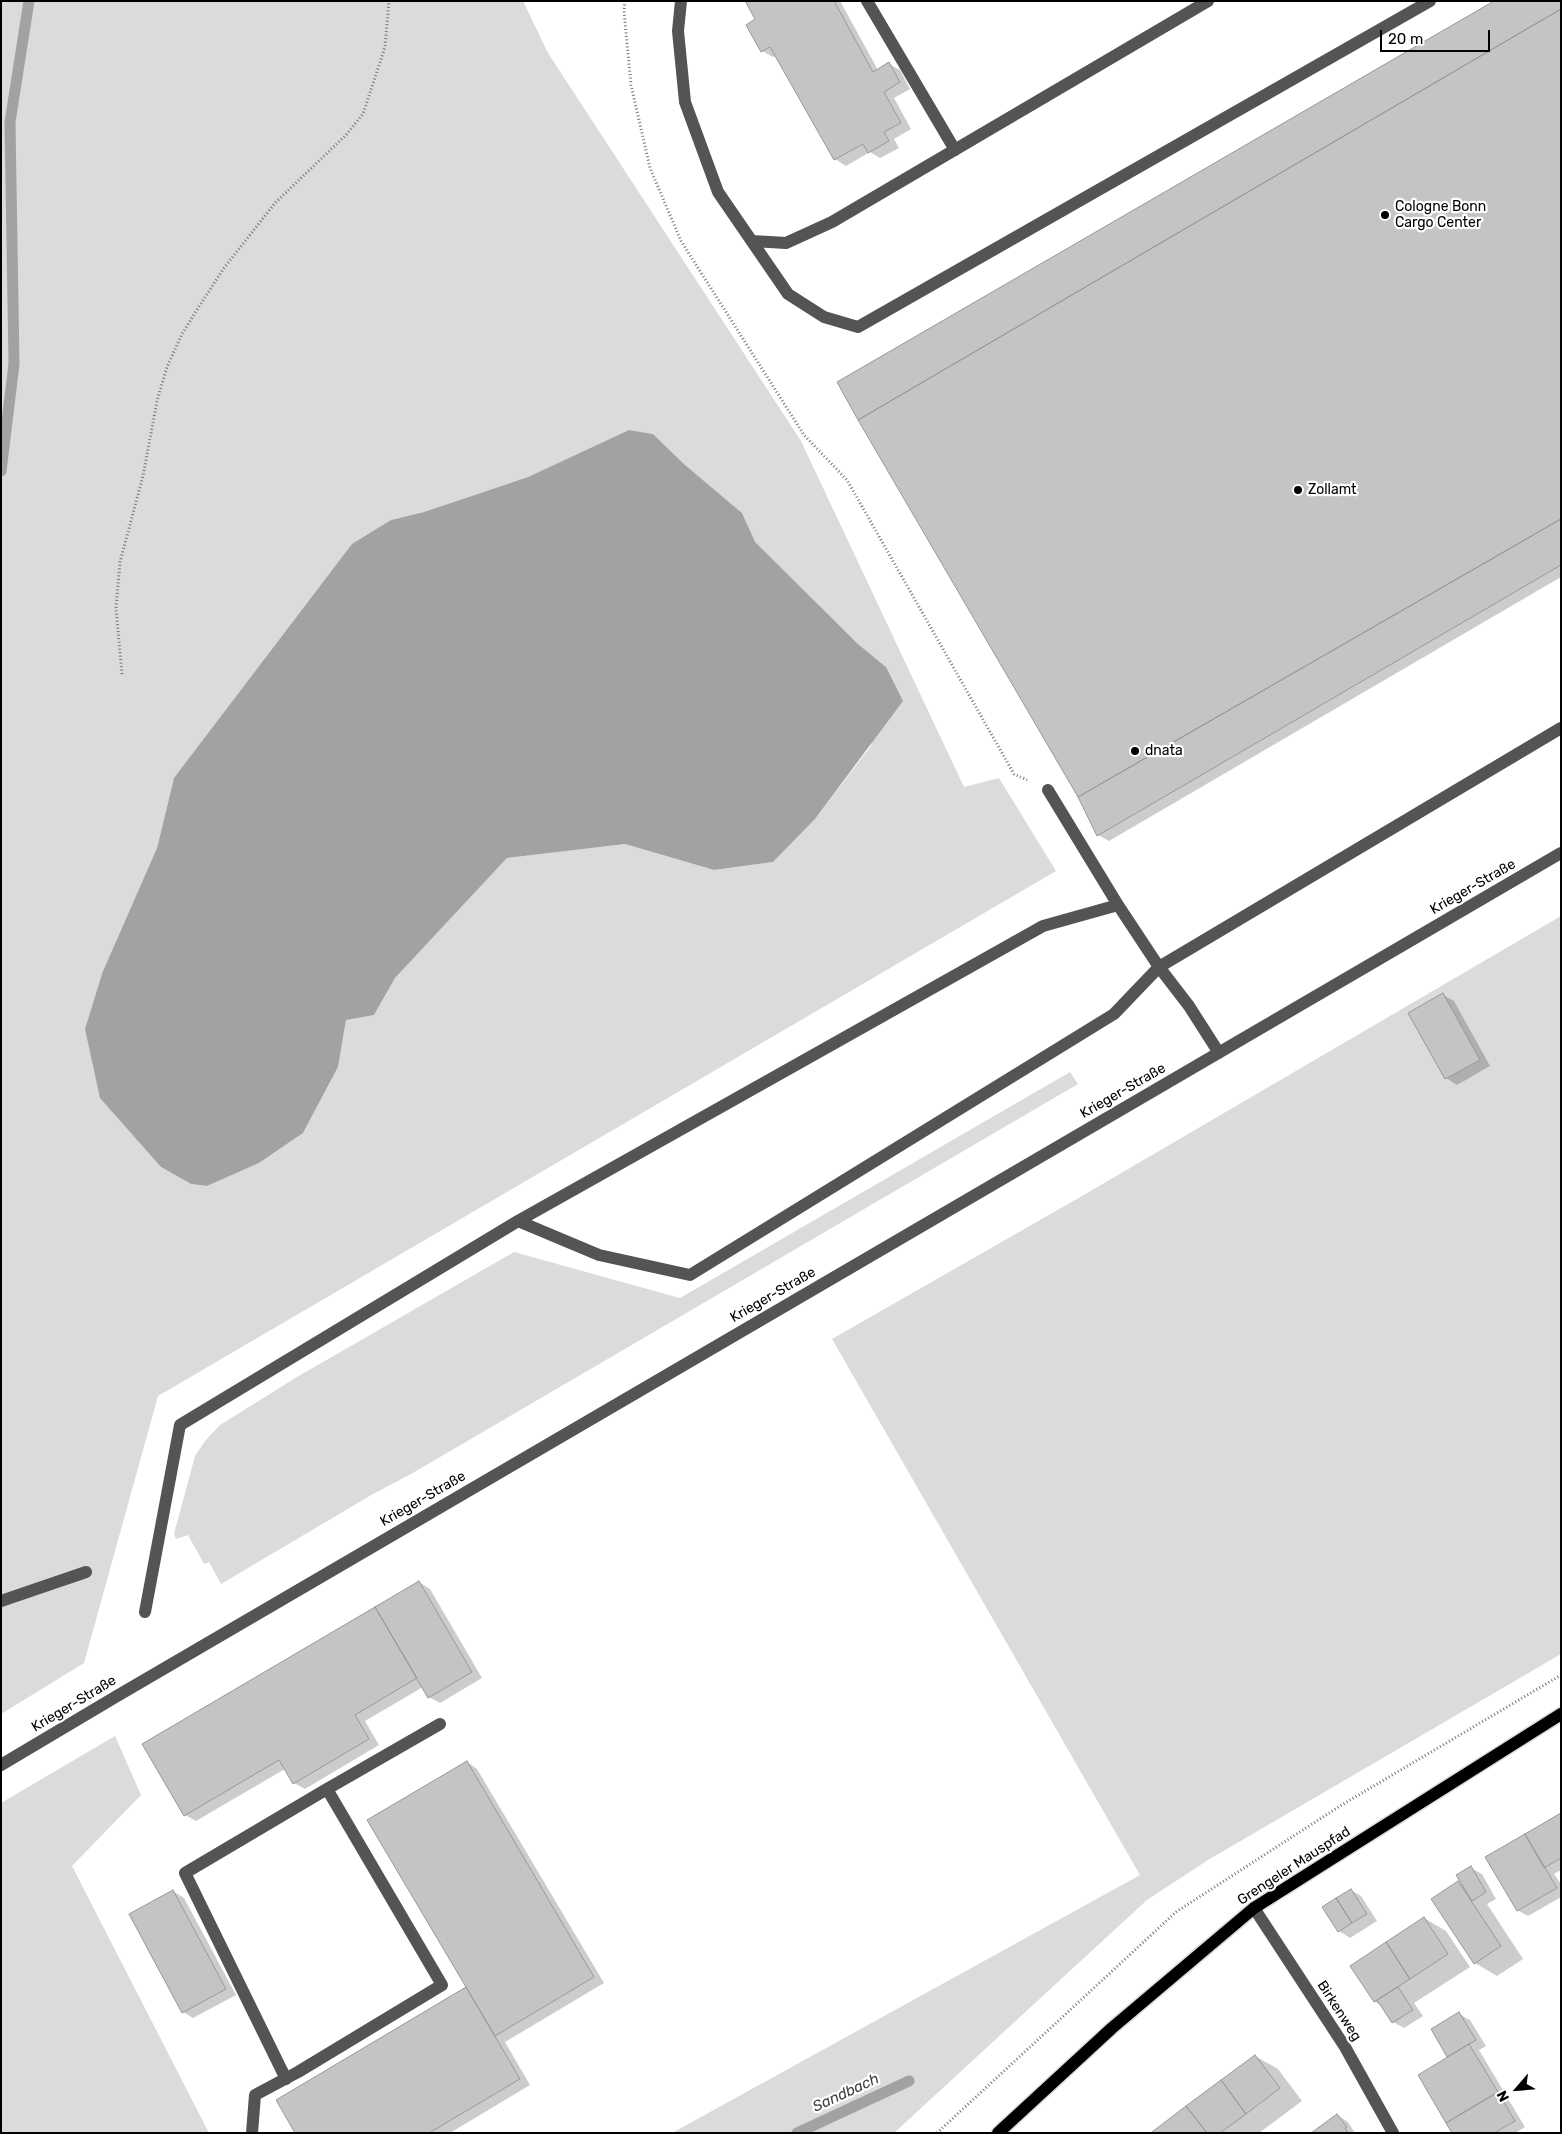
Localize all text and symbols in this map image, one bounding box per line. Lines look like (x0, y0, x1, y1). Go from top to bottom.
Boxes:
scale bar (1382, 20, 1492, 52)
text: 20 m (1388, 30, 1423, 48)
place label: Cologne Bonn Cargo Center (1395, 199, 1486, 232)
marker: Cologne Bonn Cargo Center (1379, 209, 1391, 221)
place label: Zollamt (1308, 482, 1357, 498)
marker: Zollamt (1292, 484, 1304, 496)
place label: dnata (1145, 743, 1183, 759)
marker: dnata (1129, 745, 1141, 757)
street label: Krieger-Straße (1427, 856, 1519, 918)
street label: Krieger-Straße (1077, 1060, 1169, 1122)
street label: Krieger-Straße (727, 1264, 819, 1326)
street label: Krieger-Straße (377, 1468, 469, 1530)
street label: Krieger-Straße (29, 1672, 119, 1736)
street label: Grengeler Mauspfad (1234, 1823, 1354, 1909)
street label: Birkenweg (1313, 1978, 1365, 2044)
north arrow (1492, 2064, 1542, 2114)
water label: Sandbach (810, 2070, 882, 2116)
text: N (1493, 2088, 1513, 2104)

